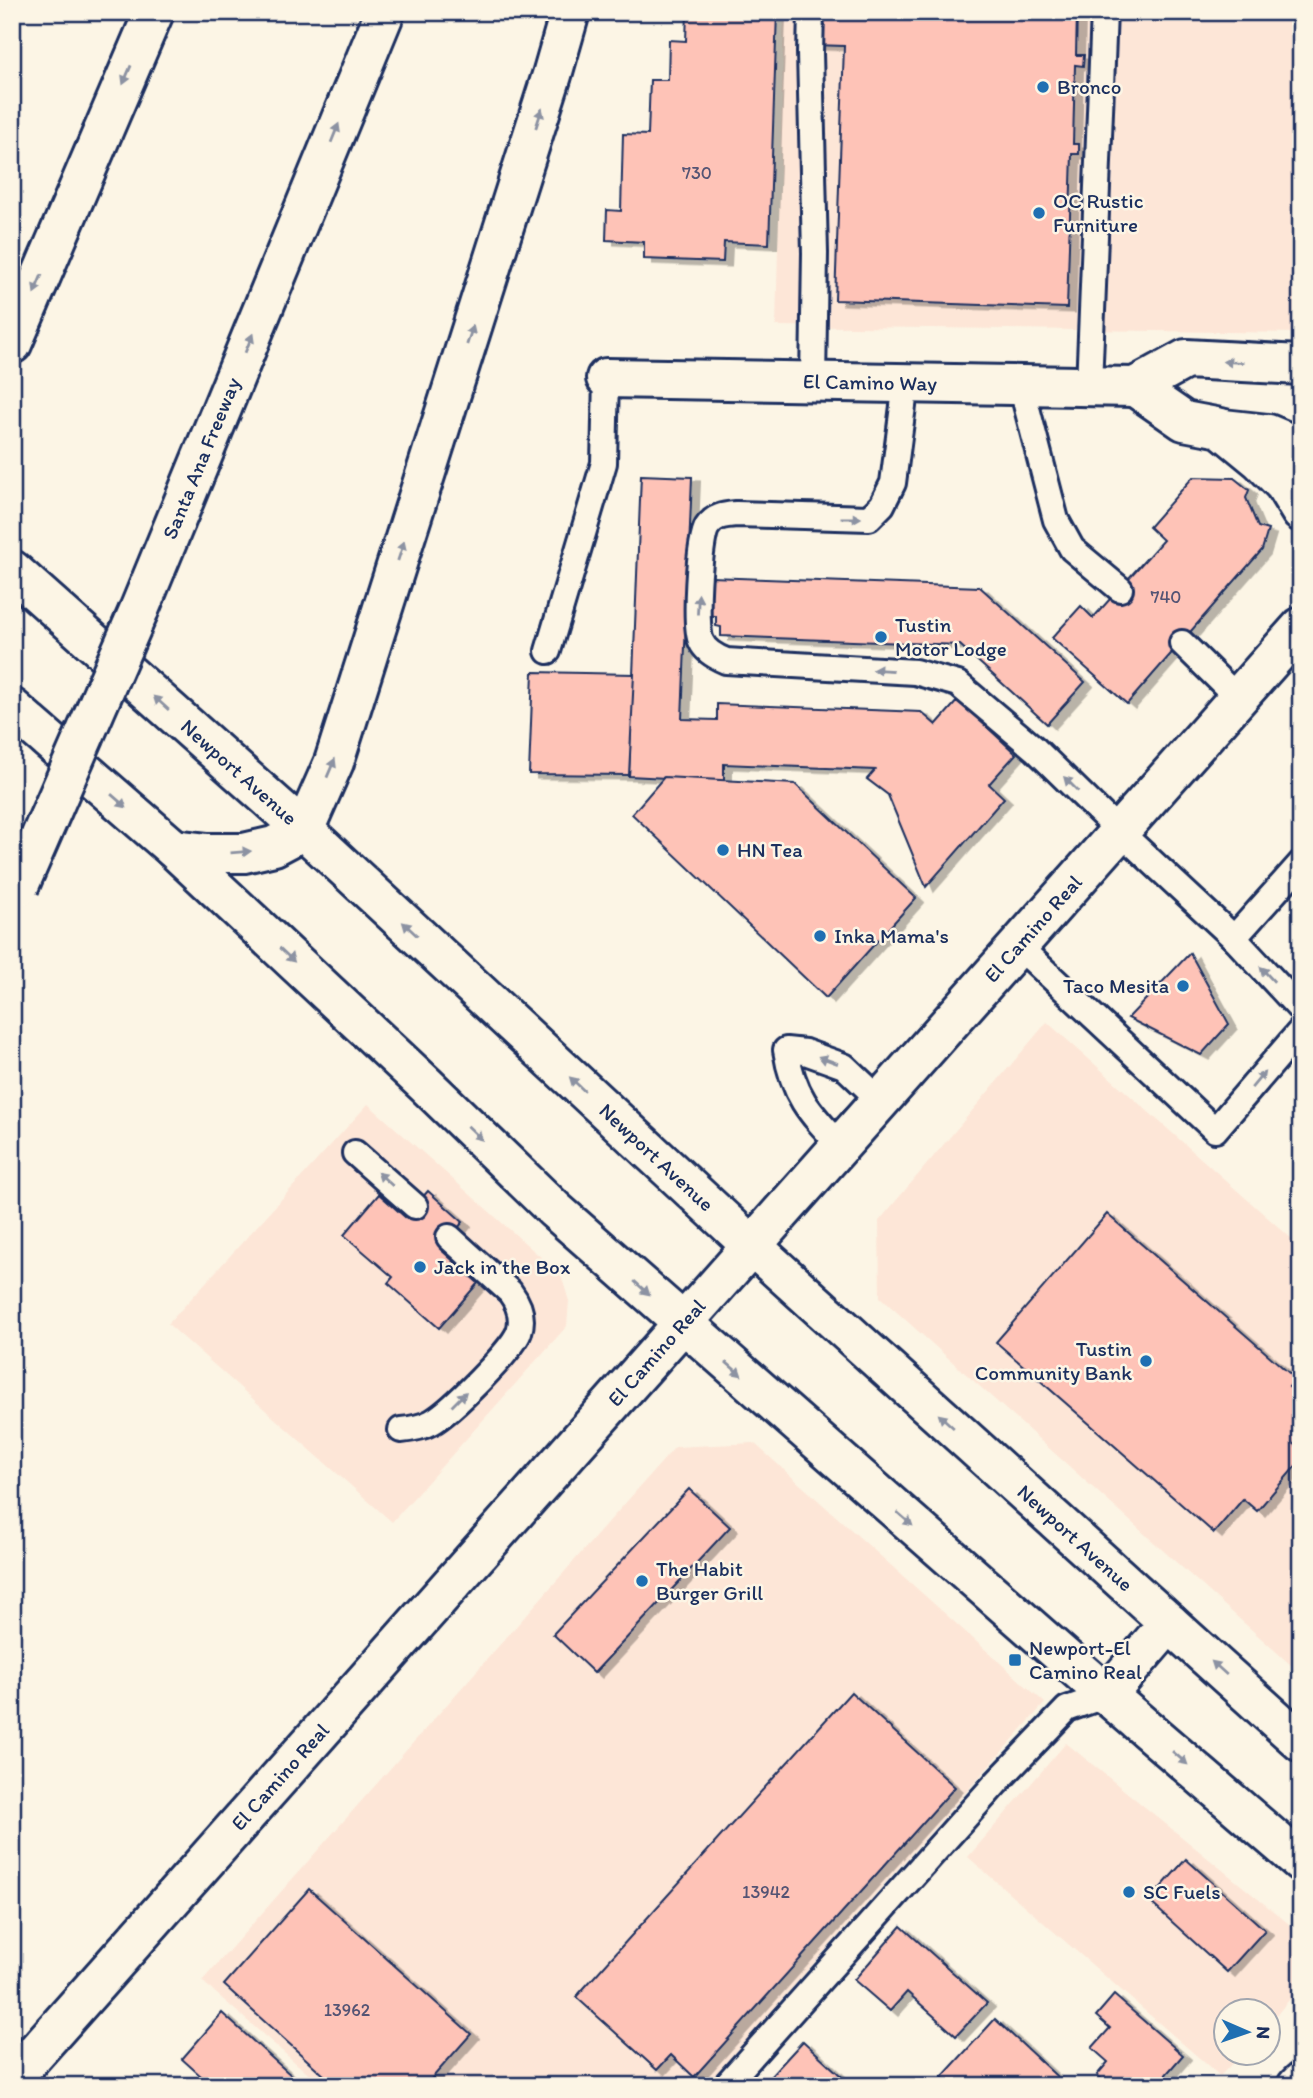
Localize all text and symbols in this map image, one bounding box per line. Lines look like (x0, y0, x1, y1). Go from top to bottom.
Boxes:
one-way arrow (121, 65, 133, 85)
place label: Bronco (1057, 74, 1121, 99)
marker: Bronco (1035, 79, 1051, 95)
one-way arrow (534, 107, 544, 128)
one-way arrow (330, 122, 341, 143)
house number: 730 (682, 162, 712, 184)
place label: OC Rustic Furniture (1053, 188, 1144, 237)
marker: OC Rustic Furniture (1031, 205, 1047, 221)
one-way arrow (32, 274, 43, 295)
one-way arrow (465, 324, 476, 345)
one-way arrow (243, 332, 254, 353)
one-way arrow (1221, 356, 1243, 367)
street label: El Camino Way (803, 368, 937, 396)
street label: Santa Ana Freeway (157, 373, 245, 543)
one-way arrow (841, 512, 863, 524)
one-way arrow (397, 541, 407, 562)
house number: 740 (1151, 586, 1181, 608)
one-way arrow (693, 593, 704, 615)
place label: Tustin Motor Lodge (895, 612, 1007, 661)
marker: Tustin Motor Lodge (873, 629, 889, 645)
one-way arrow (872, 664, 894, 675)
one-way arrow (152, 695, 170, 711)
street label: Newport Avenue (176, 713, 303, 830)
one-way arrow (326, 757, 337, 778)
one-way arrow (1063, 776, 1080, 792)
one-way arrow (110, 793, 128, 809)
place label: HN Tea (737, 837, 803, 862)
marker: HN Tea (715, 842, 731, 858)
one-way arrow (230, 846, 252, 857)
street label: El Camino Real (978, 870, 1087, 987)
one-way arrow (401, 921, 419, 937)
place label: Inka Mama's (834, 923, 949, 948)
marker: Inka Mama's (812, 928, 828, 944)
one-way arrow (278, 946, 295, 962)
one-way arrow (1260, 966, 1276, 983)
place label: Taco Mesita (1063, 973, 1169, 998)
marker: Taco Mesita (1175, 978, 1191, 994)
one-way arrow (818, 1054, 839, 1065)
one-way arrow (1250, 1071, 1266, 1089)
one-way arrow (569, 1076, 586, 1092)
street label: Newport Avenue (594, 1098, 719, 1216)
one-way arrow (466, 1124, 483, 1140)
one-way arrow (377, 1172, 394, 1188)
place label: Jack in the Box (434, 1254, 571, 1279)
marker: Jack in the Box (412, 1259, 428, 1275)
one-way arrow (633, 1279, 650, 1295)
street label: El Camino Real (602, 1294, 711, 1411)
place label: Tustin Community Bank (975, 1336, 1132, 1385)
marker: Tustin Community Bank (1138, 1353, 1154, 1369)
one-way arrow (725, 1361, 743, 1377)
one-way arrow (451, 1390, 468, 1407)
one-way arrow (938, 1414, 955, 1430)
street label: Newport Avenue (1013, 1479, 1139, 1596)
one-way arrow (896, 1511, 914, 1527)
place label: The Habit Burger Grill (656, 1556, 763, 1605)
marker: The Habit Burger Grill (634, 1573, 650, 1589)
place label: Newport-El Camino Real (1029, 1635, 1142, 1684)
marker: Newport-El Camino Real (1007, 1652, 1023, 1668)
one-way arrow (1210, 1660, 1228, 1676)
street label: El Camino Real (226, 1718, 334, 1835)
one-way arrow (1171, 1750, 1189, 1766)
place label: SC Fuels (1143, 1879, 1221, 1904)
house number: 13942 (742, 1881, 790, 1903)
marker: SC Fuels (1121, 1884, 1137, 1900)
north arrow (1212, 1996, 1282, 2066)
house number: 13962 (324, 1999, 371, 2021)
text: N (1252, 2026, 1275, 2039)

